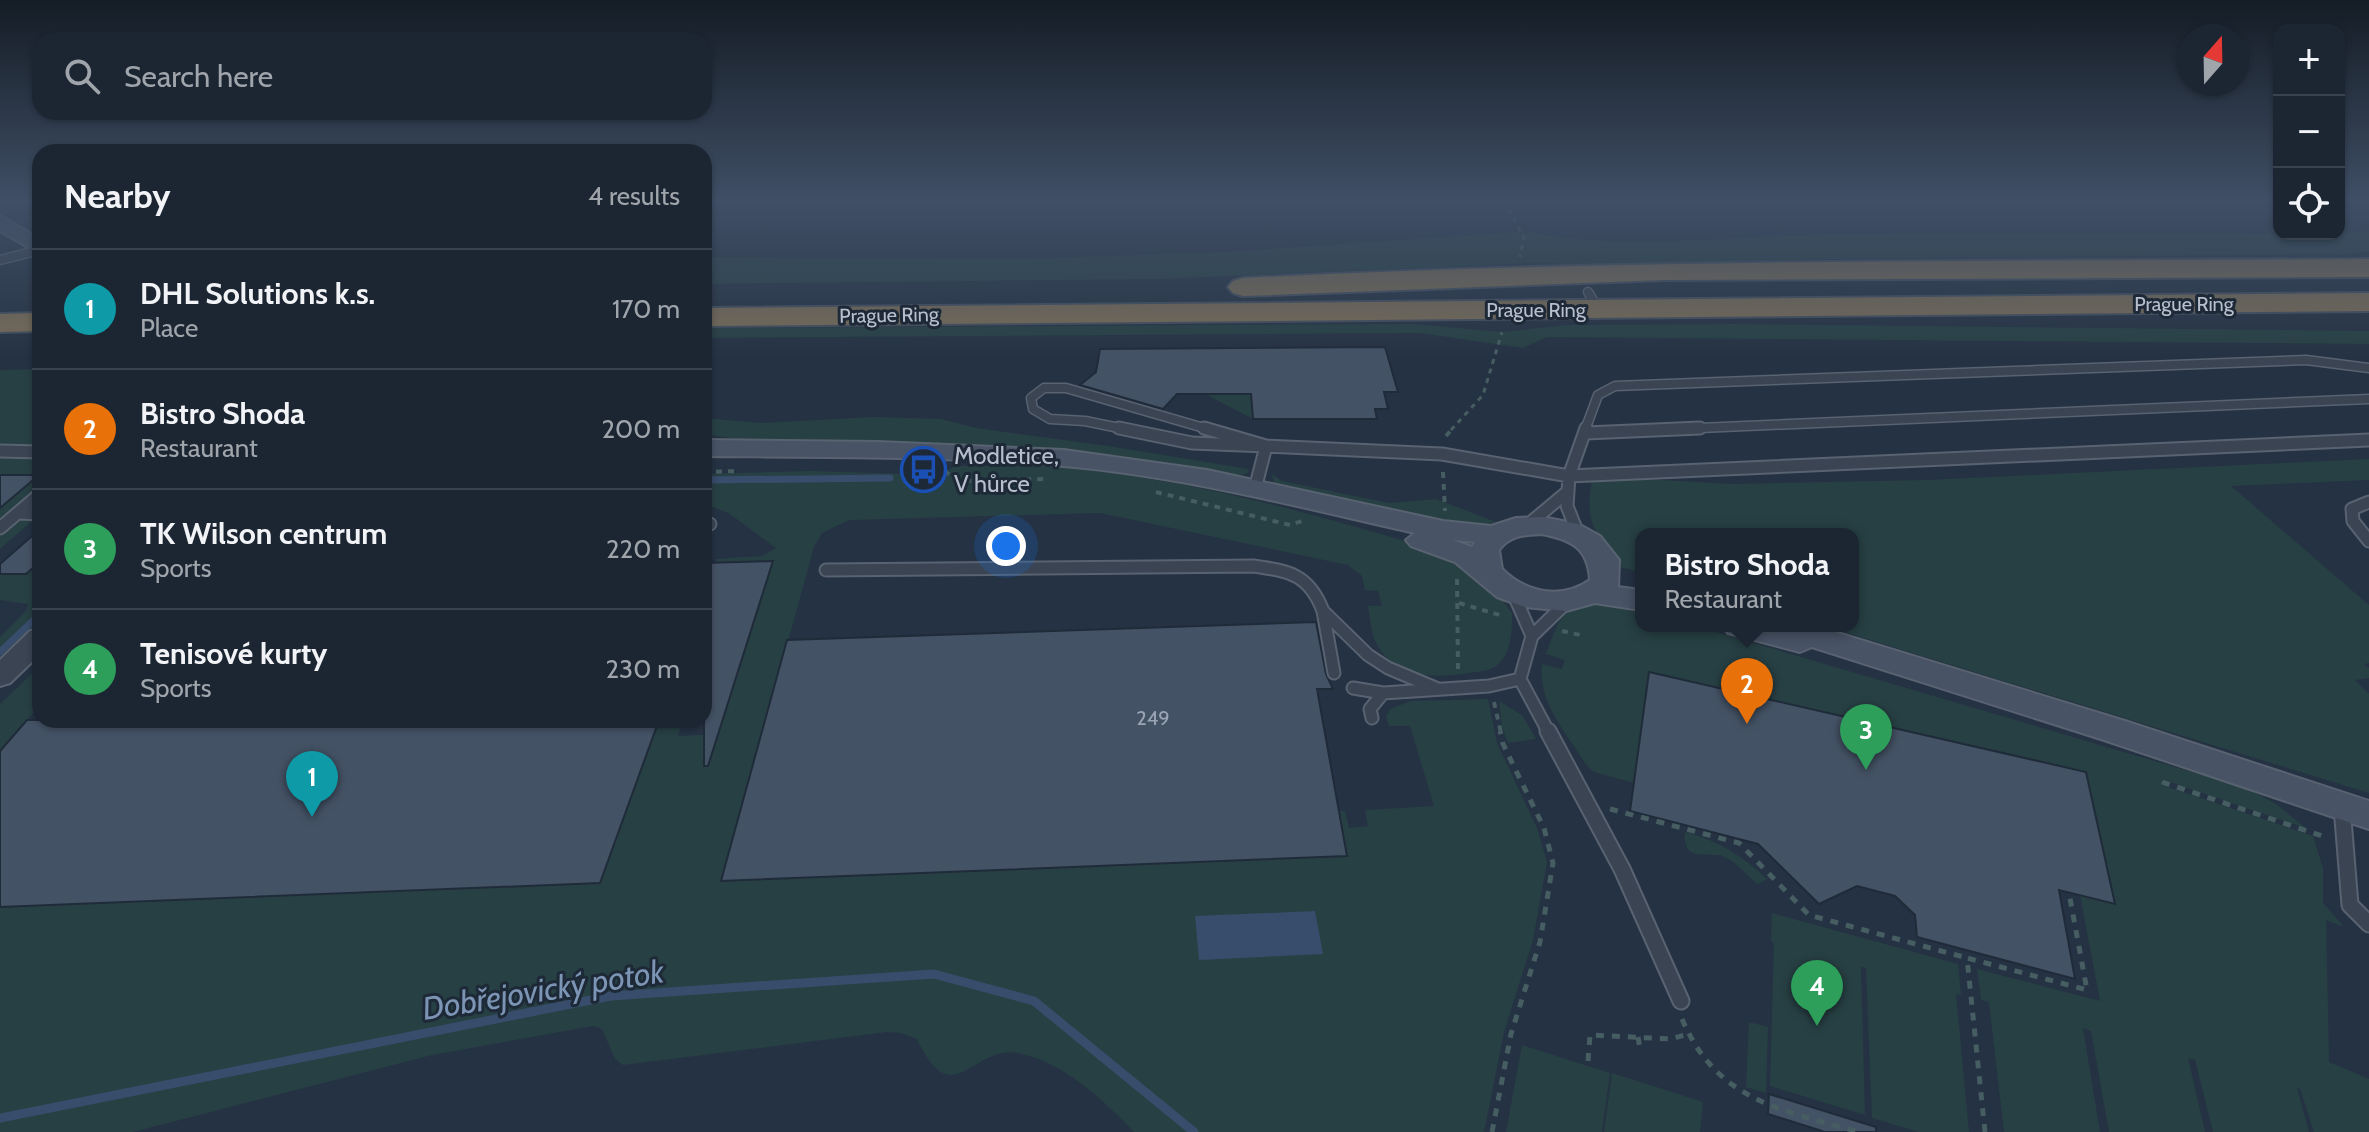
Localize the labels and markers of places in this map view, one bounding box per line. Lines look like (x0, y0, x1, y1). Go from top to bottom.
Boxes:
place label: Modletice, V hůrce (954, 441, 1059, 498)
bus stop icon: Modletice, V hůrce (899, 446, 947, 494)
pin: 2 (1721, 658, 1773, 724)
pin: 3 (1840, 704, 1892, 770)
pin: 1 (286, 751, 338, 817)
pin: 4 (1791, 960, 1843, 1026)

